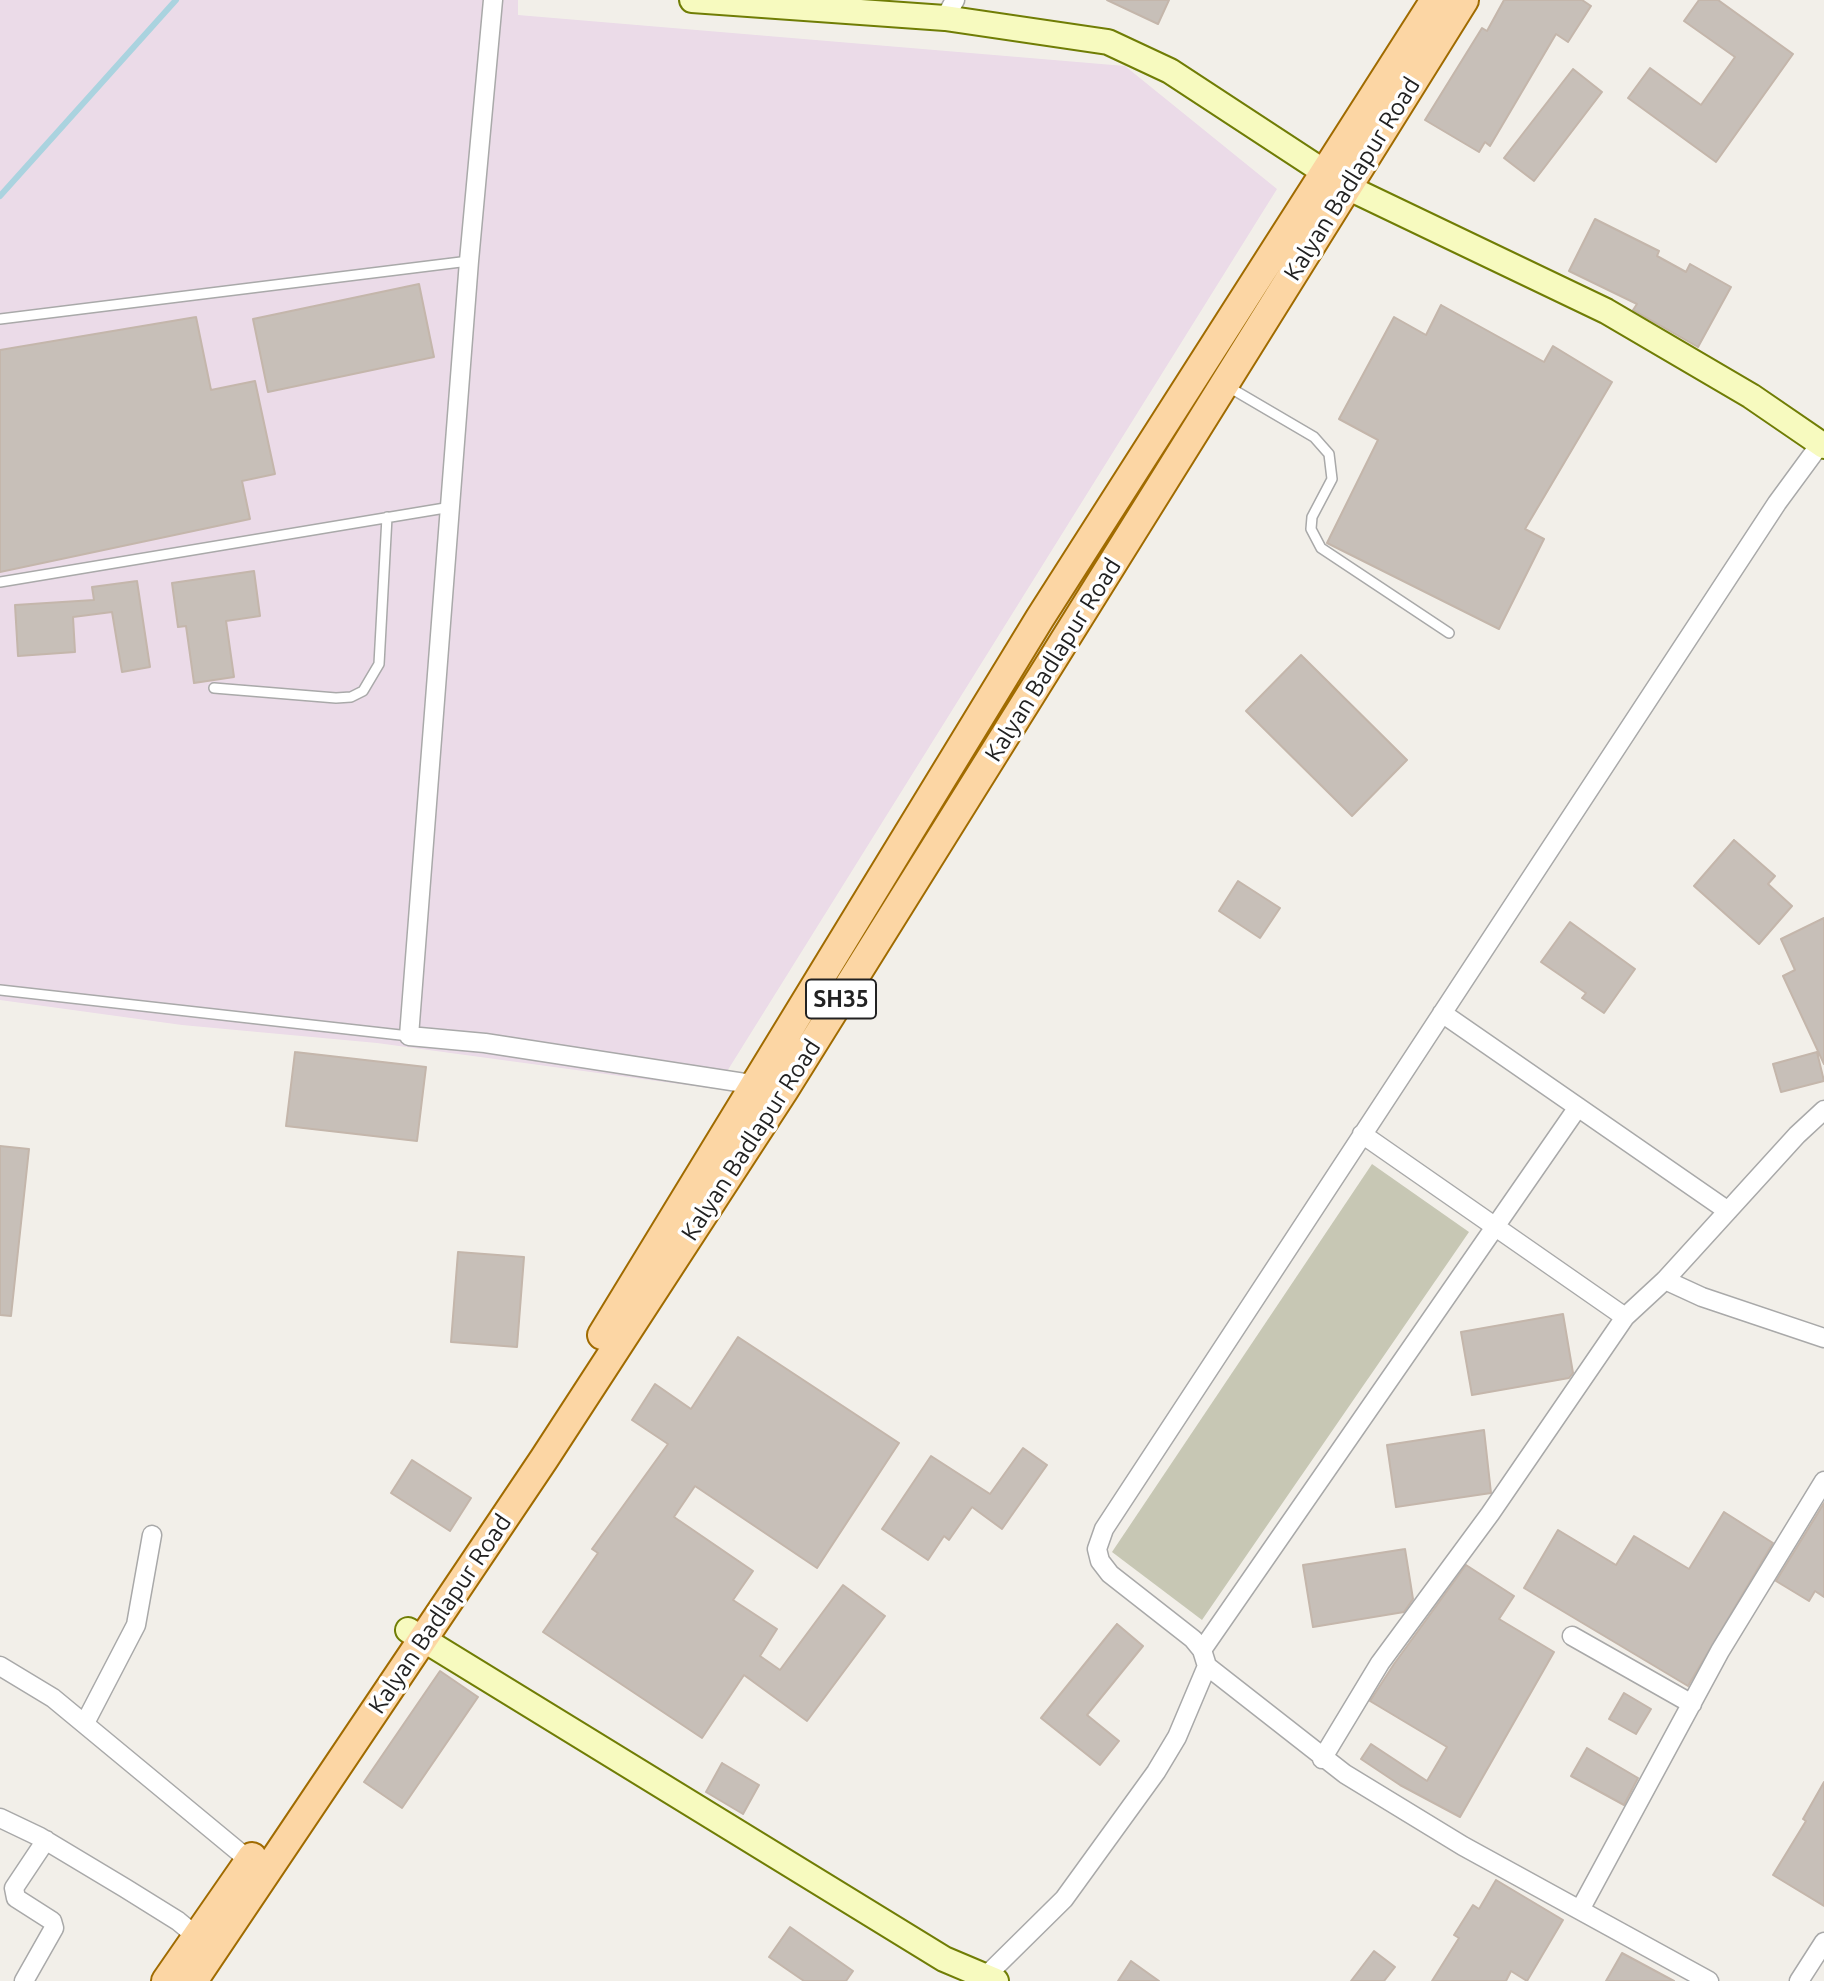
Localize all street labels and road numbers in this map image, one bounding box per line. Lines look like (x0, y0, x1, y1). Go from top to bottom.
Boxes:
street label: Kalyan Badlapur Road (1278, 72, 1426, 286)
street label: Kalyan Badlapur Road (979, 553, 1127, 767)
road number: SH35 (806, 980, 876, 1018)
street label: Kalyan Badlapur Road (675, 1034, 827, 1246)
street label: Kalyan Badlapur Road (363, 1509, 517, 1719)

